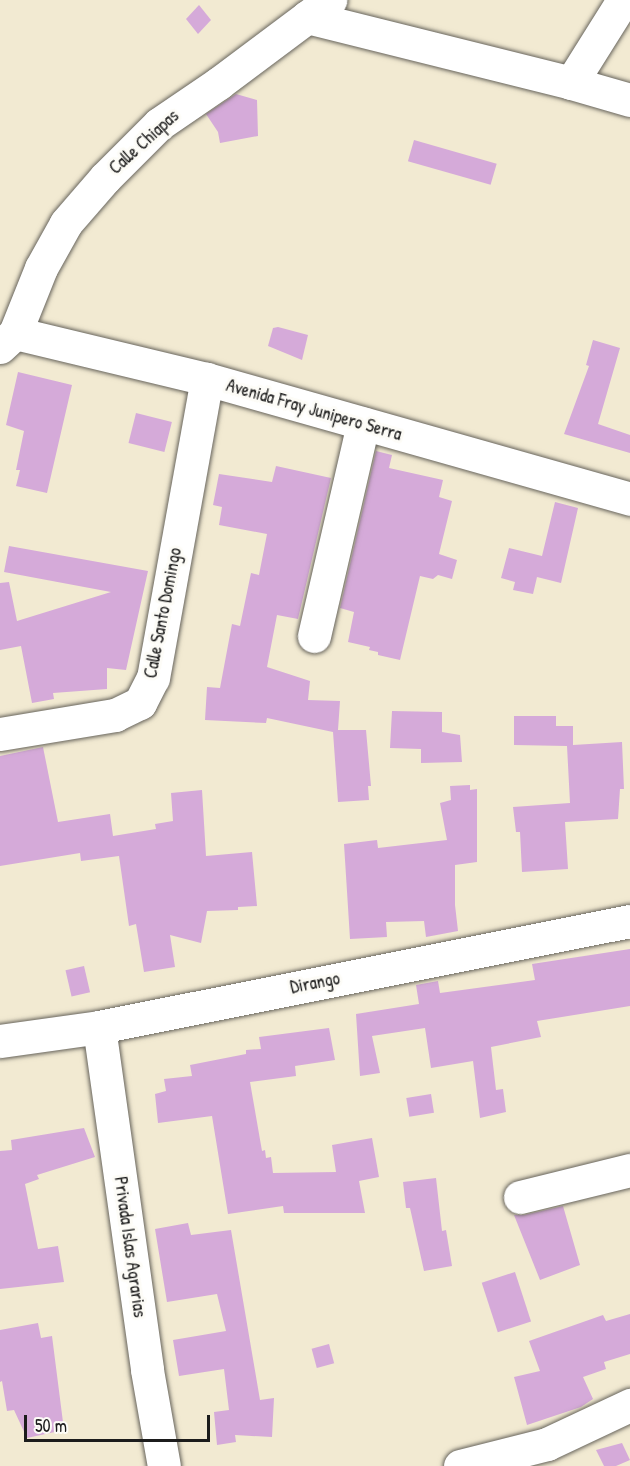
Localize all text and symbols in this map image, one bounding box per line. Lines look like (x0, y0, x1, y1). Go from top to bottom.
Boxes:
street label: Calle Chiapas (105, 105, 183, 179)
street label: Avenida Fray Junipero Serra (224, 375, 404, 445)
street label: Calle Santo Domingo (140, 546, 186, 680)
street label: Dirango (288, 968, 342, 998)
street label: Privada Islas Agrarias (109, 1175, 151, 1319)
scale bar (27, 1403, 213, 1441)
text: 50 m (35, 1413, 67, 1438)

